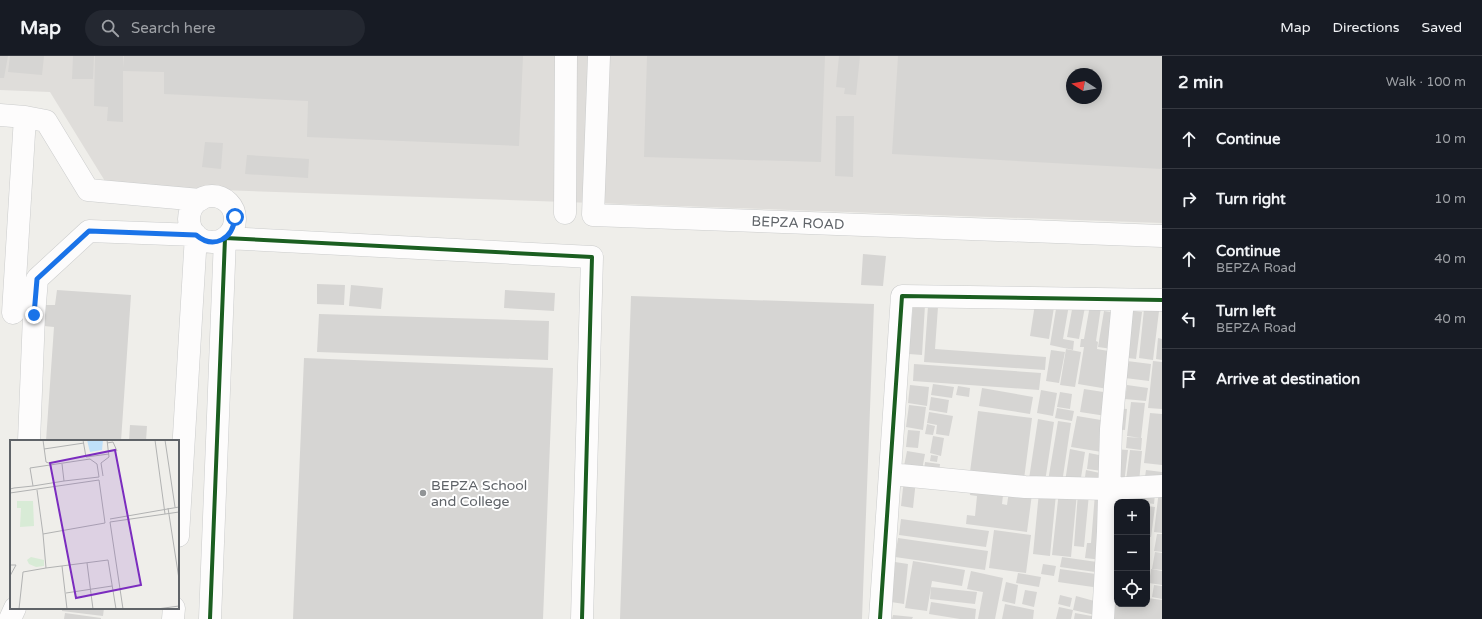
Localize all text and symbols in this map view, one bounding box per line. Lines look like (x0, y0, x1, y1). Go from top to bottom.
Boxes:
search box (85, 10, 365, 46)
text: Map (20, 17, 61, 39)
icon: search (99, 17, 121, 39)
text: Search here (131, 19, 215, 37)
text: Map (1280, 19, 1311, 36)
text: Directions (1333, 19, 1400, 36)
text: Saved (1422, 19, 1462, 36)
north arrow (1066, 68, 1102, 104)
text: 2 min (1178, 72, 1223, 93)
text: Walk · 100 m (1386, 74, 1466, 90)
icon: ahead (1178, 128, 1200, 150)
text: Continue (1216, 130, 1280, 148)
text: 10 m (1434, 131, 1466, 147)
icon: right (1178, 188, 1200, 210)
text: Turn right (1216, 190, 1286, 208)
text: 10 m (1434, 191, 1466, 207)
route start (226, 208, 244, 226)
street label: BEPZA ROAD (751, 213, 845, 233)
text: Continue (1216, 242, 1280, 260)
icon: ahead (1178, 248, 1200, 270)
text: 40 m (1434, 251, 1466, 267)
text: BEPZA Road (1216, 260, 1296, 276)
text: Turn left (1216, 302, 1276, 320)
route end (25, 306, 43, 324)
icon: left (1178, 308, 1200, 330)
text: 40 m (1434, 311, 1466, 327)
text: BEPZA Road (1216, 320, 1296, 336)
icon: arrive (1178, 368, 1200, 390)
text: Arrive at destination (1216, 370, 1360, 388)
inset map (10, 440, 179, 609)
place label: BEPZA School and College (431, 477, 527, 510)
marker: BEPZA School and College (418, 488, 428, 498)
map controls (1114, 499, 1150, 607)
button: + (1114, 499, 1150, 535)
button: − (1114, 535, 1150, 571)
button: locate (1114, 571, 1150, 607)

